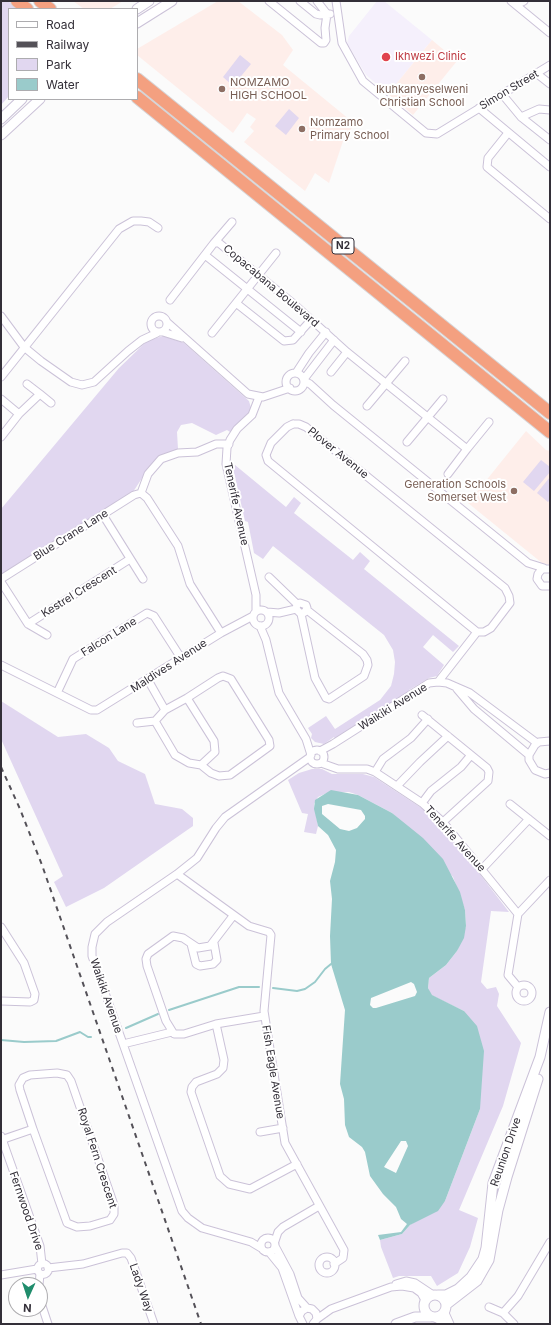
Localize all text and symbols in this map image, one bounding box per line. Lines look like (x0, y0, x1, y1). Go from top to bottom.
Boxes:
legend (8, 8, 138, 100)
text: Road (46, 17, 75, 32)
text: Railway (46, 37, 89, 52)
place label: Ikhwezi Clinic (395, 50, 466, 64)
marker: Ikhwezi Clinic (380, 51, 392, 63)
text: Park (46, 57, 72, 72)
street label: Simon Street (477, 67, 541, 113)
marker: Ikuhkanyeselweni Christian School (417, 72, 427, 82)
place label: NOMZAMO HIGH SCHOOL (230, 76, 307, 102)
text: Water (46, 77, 79, 92)
place label: Ikuhkanyeselweni Christian School (376, 83, 468, 109)
marker: NOMZAMO HIGH SCHOOL (217, 84, 227, 94)
place label: Nomzamo Primary School (310, 116, 389, 142)
marker: Nomzamo Primary School (297, 124, 307, 134)
road number: N2 (332, 238, 354, 254)
street label: Copacabana Boulevard (220, 242, 322, 330)
street label: Plover Avenue (305, 424, 371, 482)
street label: Tenerife Avenue (221, 461, 251, 547)
place label: Generation Schools Somerset West (404, 478, 506, 504)
marker: Generation Schools Somerset West (509, 486, 519, 496)
street label: Blue Crane Lane (31, 507, 111, 563)
street label: Kestrel Crescent (39, 564, 119, 620)
street label: Falcon Lane (79, 615, 139, 659)
street label: Maldives Avenue (128, 636, 210, 696)
street label: Waikiki Avenue (356, 681, 430, 733)
street label: Tenerife Avenue (422, 803, 488, 875)
street label: Waikiki Avenue (87, 957, 125, 1035)
street label: Fish Eagle Avenue (259, 1024, 287, 1120)
street label: Royal Fern Crescent (75, 1106, 119, 1210)
street label: Reunion Drive (488, 1116, 524, 1188)
street label: Fernwood Drive (6, 1170, 46, 1252)
street label: Lady Way (126, 1262, 156, 1314)
north arrow (8, 1277, 48, 1317)
text: N (23, 1301, 32, 1315)

